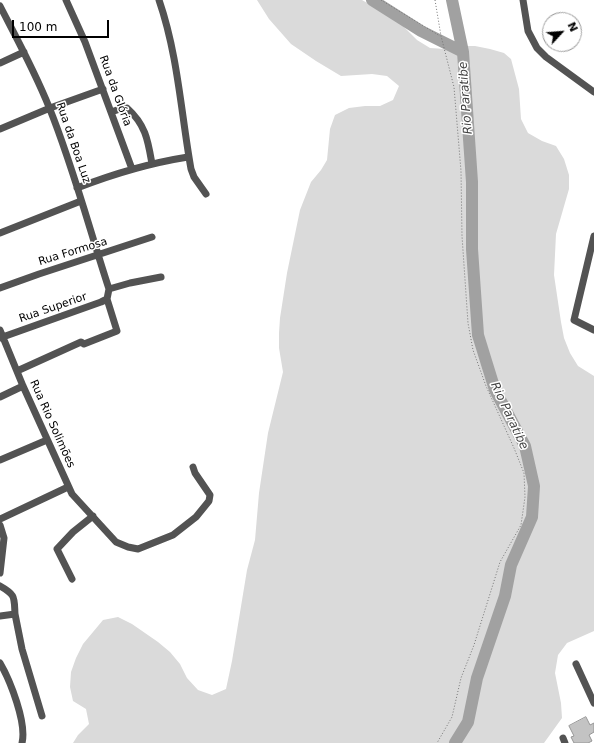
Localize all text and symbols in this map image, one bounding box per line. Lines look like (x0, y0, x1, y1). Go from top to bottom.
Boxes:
scale bar (14, 12, 111, 38)
north arrow (542, 12, 582, 52)
text: 100 m (19, 20, 57, 34)
text: N (564, 20, 580, 34)
street label: Rua da Glória (96, 54, 134, 128)
water label: Rio Paratibe (456, 61, 476, 135)
street label: Rua da Boa Luz (53, 101, 93, 185)
street label: Rua Formosa (37, 235, 109, 269)
street label: Rua Superior (17, 290, 89, 326)
street label: Rua Rio Solimões (27, 378, 77, 470)
water label: Rio Paratibe (487, 380, 531, 452)

